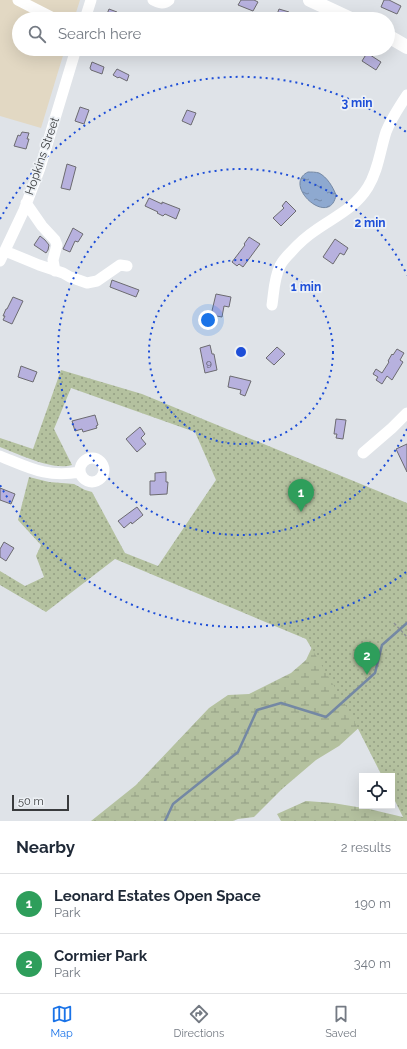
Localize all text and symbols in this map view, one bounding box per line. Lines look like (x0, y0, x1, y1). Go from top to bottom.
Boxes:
search box (12, 12, 395, 56)
icon: search (26, 23, 48, 45)
text: Search here (58, 25, 141, 43)
text: 3 min (341, 96, 373, 110)
street label: Hopkins Street (22, 115, 62, 197)
text: 2 min (354, 216, 386, 230)
text: 1 min (291, 280, 321, 294)
your location (198, 310, 218, 330)
centre of rings (234, 345, 248, 359)
house number: 9 (206, 357, 212, 368)
pin: 1 (288, 479, 314, 512)
pin: 2 (354, 642, 380, 675)
map controls (359, 773, 395, 809)
button: locate (359, 773, 395, 809)
scale bar (12, 793, 69, 812)
text: 50 m (18, 795, 44, 808)
text: Nearby (16, 837, 75, 857)
text: 2 results (341, 840, 391, 855)
text: Leonard Estates Open Space (54, 887, 261, 905)
text: 1 (26, 896, 32, 911)
text: 190 m (355, 896, 391, 911)
text: Park (54, 905, 81, 920)
text: Cormier Park (54, 947, 147, 965)
text: 2 (25, 956, 33, 971)
text: 340 m (354, 956, 391, 971)
text: Park (54, 965, 81, 980)
tab: Map (50, 1003, 73, 1040)
tab: Directions (174, 1003, 224, 1040)
tab: Saved (325, 1003, 357, 1040)

